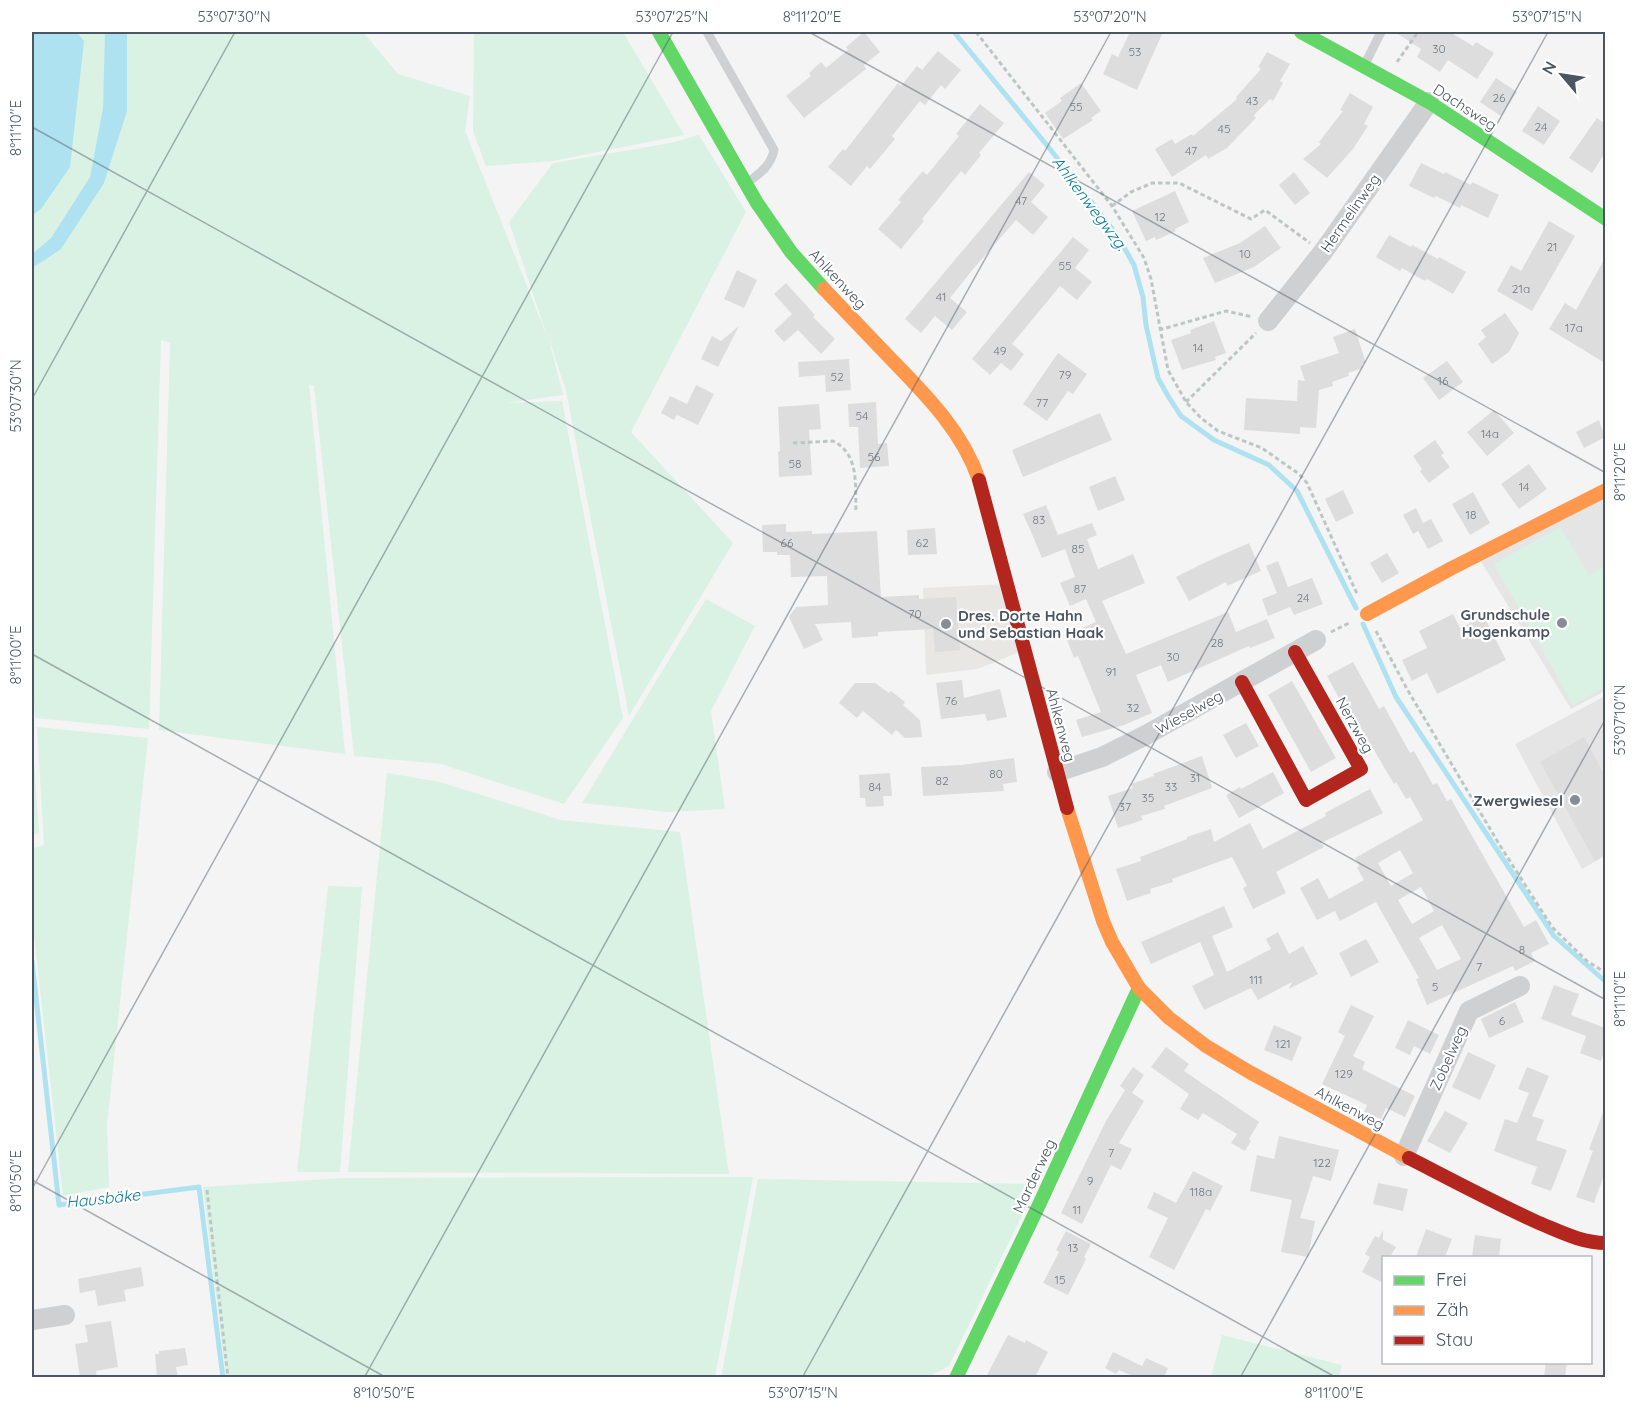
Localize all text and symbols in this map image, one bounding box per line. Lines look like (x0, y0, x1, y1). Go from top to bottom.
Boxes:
text: 53°07'30"N (197, 7, 271, 26)
text: 53°07'25"N (636, 7, 708, 26)
text: 8°11'20"E (783, 7, 841, 26)
text: 53°07'20"N (1073, 7, 1147, 26)
text: 53°07'15"N (1512, 7, 1582, 26)
house number: 30 (1432, 41, 1446, 56)
house number: 53 (1129, 44, 1141, 59)
north arrow (1532, 45, 1592, 105)
text: N (1537, 58, 1560, 78)
street label: Dachsweg (1430, 79, 1500, 135)
house number: 26 (1492, 90, 1506, 105)
house number: 43 (1246, 93, 1258, 108)
house number: 55 (1069, 99, 1083, 114)
text: 8°11'10"E (6, 100, 25, 156)
house number: 24 (1535, 119, 1547, 134)
house number: 45 (1218, 121, 1230, 136)
house number: 47 (1185, 143, 1197, 158)
water label: Ahlkenwegwzg. (1048, 152, 1132, 254)
street label: Hermelinweg (1316, 170, 1384, 256)
house number: 47 (1015, 193, 1027, 208)
house number: 12 (1154, 209, 1166, 224)
house number: 21 (1546, 239, 1558, 254)
street label: Ahlkenweg (805, 245, 871, 313)
house number: 10 (1239, 246, 1251, 261)
house number: 55 (1058, 258, 1072, 273)
house number: 21a (1512, 281, 1530, 296)
house number: 41 (936, 289, 946, 304)
house number: 17a (1565, 320, 1583, 335)
house number: 14 (1193, 340, 1203, 355)
house number: 49 (994, 343, 1007, 358)
text: 53°07'30"N (6, 359, 25, 433)
house number: 79 (1059, 367, 1072, 382)
house number: 52 (830, 369, 844, 384)
house number: 16 (1438, 373, 1449, 388)
house number: 77 (1036, 395, 1048, 410)
house number: 54 (856, 408, 868, 423)
house number: 14a (1481, 426, 1499, 441)
text: 8°11'20"E (1610, 443, 1629, 501)
house number: 56 (868, 449, 881, 464)
house number: 58 (788, 456, 802, 471)
house number: 14 (1519, 479, 1529, 494)
house number: 18 (1466, 507, 1476, 522)
house number: 83 (1033, 512, 1045, 527)
house number: 66 (781, 535, 794, 550)
house number: 62 (915, 535, 929, 550)
house number: 85 (1071, 541, 1085, 556)
house number: 87 (1074, 581, 1086, 596)
house number: 24 (1297, 590, 1309, 605)
place label: Grundschule Hogenkamp (1461, 605, 1550, 641)
house number: 70 (908, 606, 922, 621)
place label: Dres. Dorte Hahn und Sebastian Haak (958, 606, 1104, 642)
marker: Grundschule Hogenkamp (1555, 616, 1569, 630)
marker: Dres. Dorte Hahn und Sebastian Haak (939, 617, 953, 631)
text: 8°11'00"E (6, 625, 25, 685)
house number: 28 (1210, 635, 1224, 650)
house number: 30 (1166, 649, 1180, 664)
house number: 91 (1105, 664, 1117, 679)
text: 53°07'10"N (1610, 685, 1629, 755)
street label: Ahlkenweg (1042, 686, 1080, 764)
street label: Wieselweg (1152, 686, 1226, 738)
house number: 76 (945, 693, 958, 708)
street label: Nerzweg (1332, 694, 1378, 756)
house number: 32 (1127, 700, 1140, 715)
house number: 80 (989, 766, 1003, 781)
house number: 31 (1190, 770, 1200, 785)
house number: 82 (935, 773, 949, 788)
house number: 84 (869, 779, 881, 794)
house number: 33 (1165, 779, 1177, 794)
house number: 35 (1142, 790, 1154, 805)
place label: Zwergwiesel (1473, 791, 1563, 810)
marker: Zwergwiesel (1568, 793, 1582, 807)
house number: 37 (1119, 799, 1131, 814)
house number: 8 (1519, 942, 1525, 957)
house number: 7 (1476, 959, 1482, 974)
text: 8°11'10"E (1610, 971, 1629, 1027)
house number: 111 (1249, 972, 1263, 987)
house number: 5 (1432, 979, 1438, 994)
house number: 6 (1499, 1013, 1506, 1028)
street label: Zobelweg (1425, 1023, 1471, 1093)
house number: 121 (1275, 1036, 1291, 1051)
house number: 129 (1335, 1066, 1353, 1081)
street label: Ahlkenweg (1312, 1082, 1388, 1134)
street label: Marderweg (1008, 1136, 1060, 1216)
house number: 7 (1108, 1145, 1114, 1160)
text: 8°10'50"E (6, 1150, 25, 1212)
house number: 122 (1313, 1155, 1331, 1170)
house number: 9 (1087, 1173, 1094, 1188)
water label: Hausbäke (65, 1184, 142, 1212)
house number: 118a (1190, 1184, 1212, 1199)
house number: 11 (1073, 1202, 1081, 1217)
house number: 13 (1068, 1240, 1078, 1255)
legend (1382, 1256, 1592, 1364)
text: Frei (1436, 1268, 1467, 1291)
house number: 15 (1055, 1272, 1065, 1287)
text: Zäh (1436, 1298, 1469, 1321)
text: Stau (1436, 1328, 1473, 1351)
text: 8°10'50"E (353, 1383, 415, 1402)
text: 53°07'15"N (768, 1383, 838, 1402)
text: 8°11'00"E (1304, 1383, 1364, 1402)

